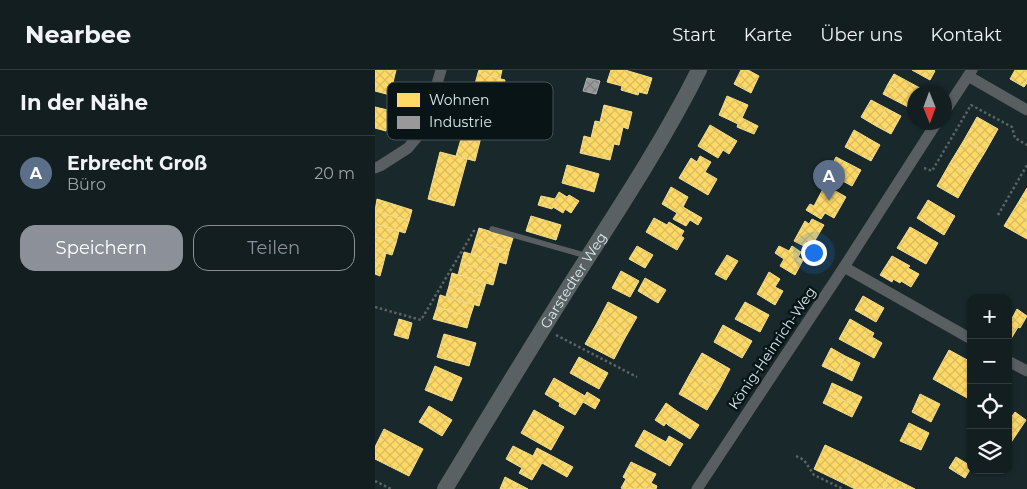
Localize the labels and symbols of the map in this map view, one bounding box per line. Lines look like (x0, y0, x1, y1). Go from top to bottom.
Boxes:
legend (387, 82, 553, 140)
north arrow (907, 85, 952, 130)
text: Wohnen (429, 91, 489, 109)
text: Industrie (429, 113, 492, 131)
pin: A (813, 160, 845, 201)
street label: Garstedter Weg (536, 229, 611, 332)
your location (801, 240, 827, 266)
street label: König-Heinrich-Weg (724, 283, 820, 413)

